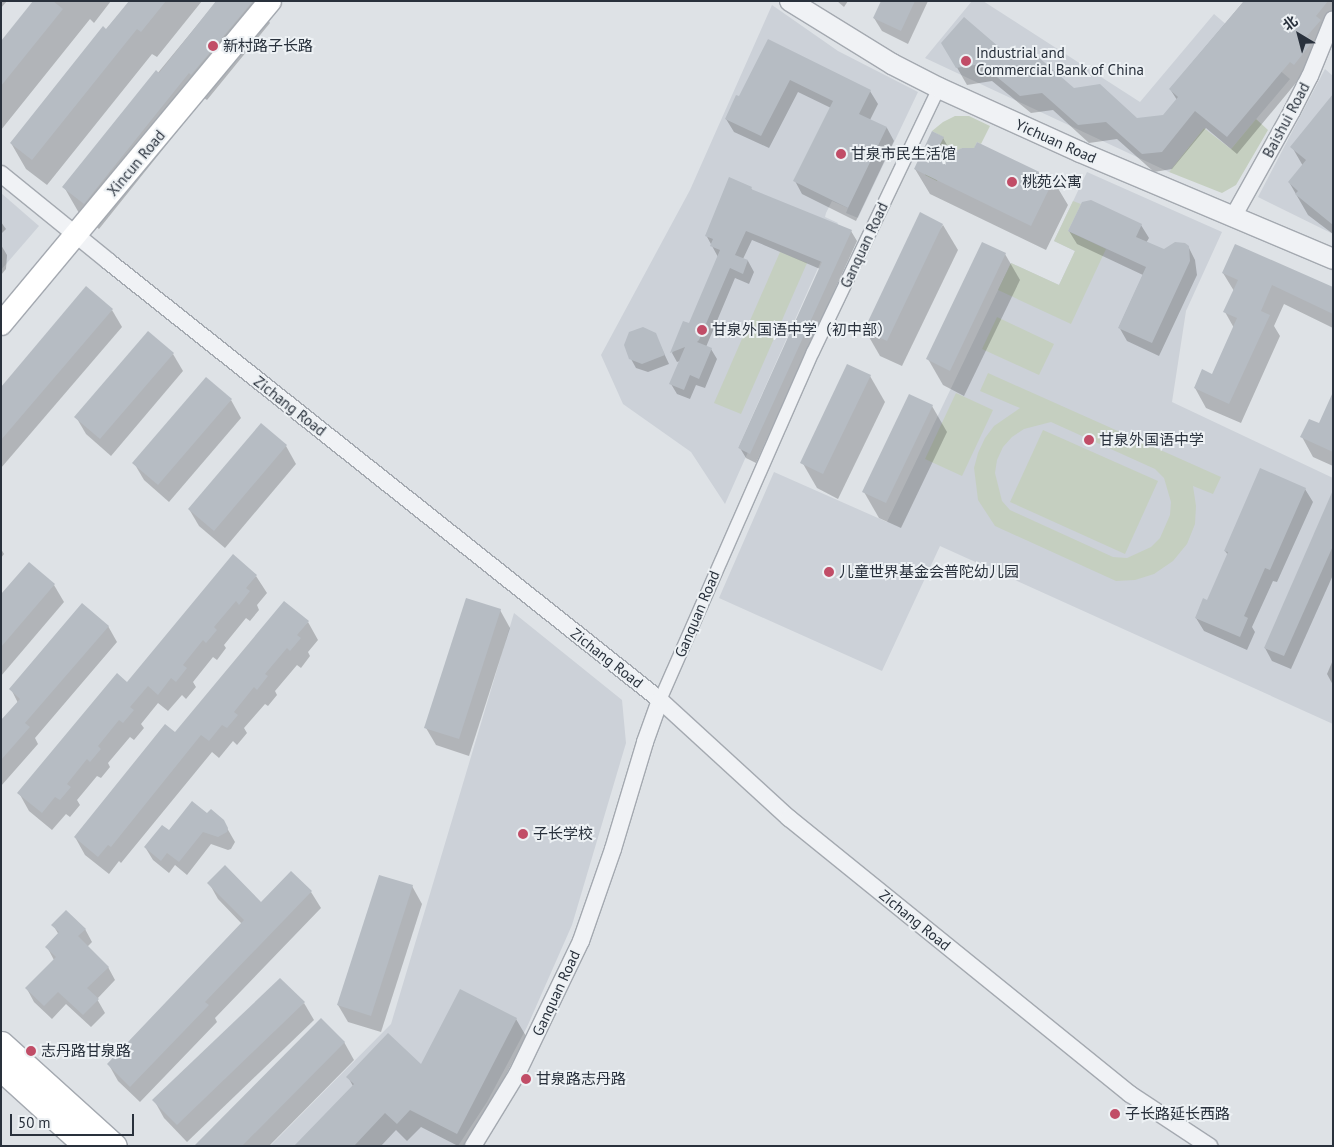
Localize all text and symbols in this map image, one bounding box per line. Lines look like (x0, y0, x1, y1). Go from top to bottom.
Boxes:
north arrow (1274, 10, 1324, 60)
text: 北 (1279, 12, 1301, 34)
place label: 新村路子长路 (223, 37, 313, 55)
marker: 新村路子长路 (207, 40, 219, 52)
place label: Industrial and Commercial Bank of China (976, 43, 1144, 78)
marker: Industrial and Commercial Bank of China (960, 55, 972, 67)
street label: Baishui Road (1259, 79, 1313, 161)
street label: Yichuan Road (1013, 115, 1099, 167)
street label: Xincun Road (103, 126, 169, 200)
place label: 甘泉市民生活馆 (851, 145, 956, 163)
marker: 甘泉市民生活馆 (835, 148, 847, 160)
place label: 桃苑公寓 (1022, 173, 1082, 191)
marker: 桃苑公寓 (1006, 176, 1018, 188)
street label: Ganquan Road (836, 199, 892, 291)
place label: 甘泉外国语中学（初中部） (712, 321, 892, 339)
marker: 甘泉外国语中学（初中部） (696, 324, 708, 336)
street label: Zichang Road (250, 372, 330, 440)
place label: 甘泉外国语中学 (1099, 431, 1204, 449)
marker: 甘泉外国语中学 (1083, 434, 1095, 446)
place label: 儿童世界基金会普陀幼儿园 (839, 563, 1019, 581)
marker: 儿童世界基金会普陀幼儿园 (823, 566, 835, 578)
street label: Ganquan Road (671, 568, 723, 660)
street label: Zichang Road (567, 624, 647, 692)
place label: 子长学校 (533, 825, 593, 843)
marker: 子长学校 (517, 828, 529, 840)
street label: Zichang Road (876, 886, 954, 954)
street label: Ganquan Road (528, 947, 584, 1039)
place label: 志丹路甘泉路 (41, 1042, 131, 1060)
marker: 志丹路甘泉路 (25, 1045, 37, 1057)
place label: 甘泉路志丹路 (536, 1070, 626, 1088)
marker: 甘泉路志丹路 (520, 1073, 532, 1085)
scale bar (12, 1104, 136, 1136)
place label: 子长路延长西路 (1125, 1105, 1230, 1123)
marker: 子长路延长西路 (1109, 1108, 1121, 1120)
text: 50 m (18, 1113, 51, 1132)

